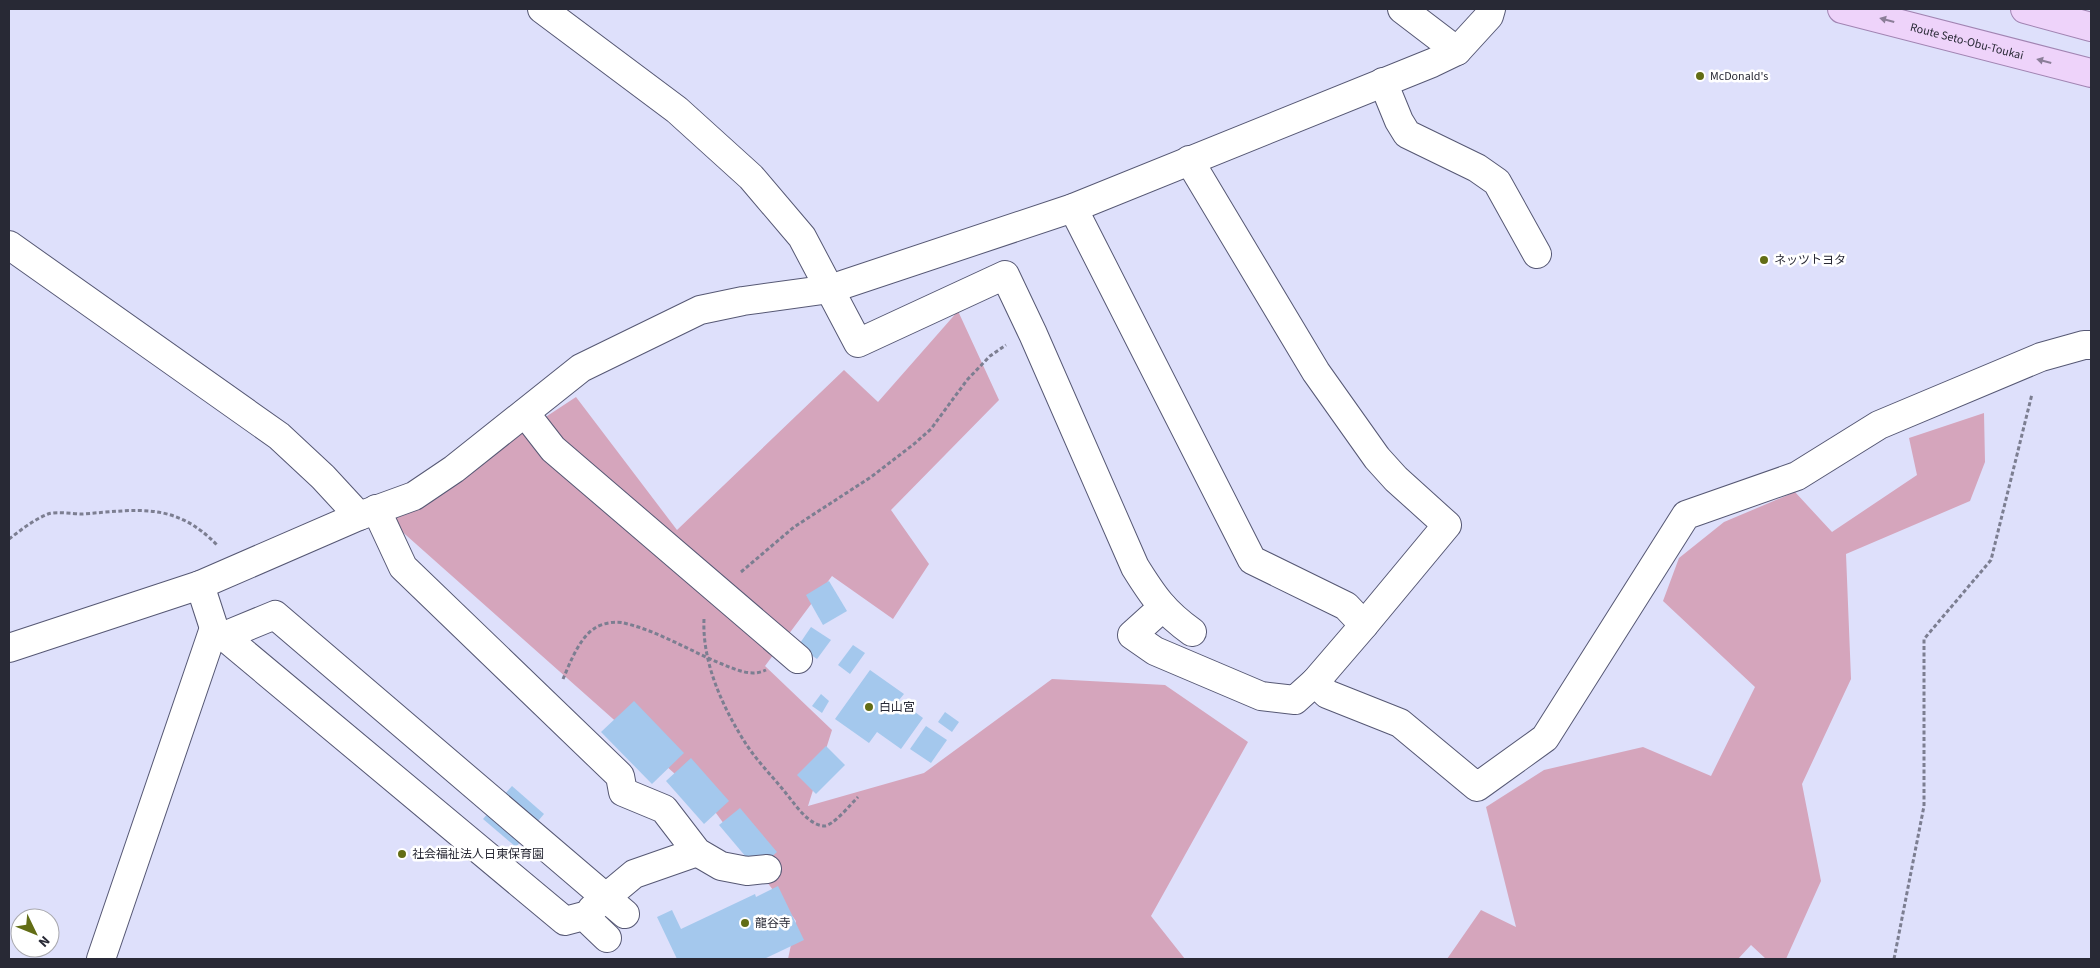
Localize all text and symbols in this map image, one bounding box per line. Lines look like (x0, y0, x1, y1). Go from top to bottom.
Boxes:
one-way arrow (1879, 16, 1894, 24)
street label: Route Seto-Obu-Toukai (1908, 18, 2025, 64)
one-way arrow (2037, 57, 2052, 65)
place label: McDonald's (1710, 68, 1768, 85)
marker: McDonald's (1694, 70, 1706, 82)
place label: ネッツトヨタ (1774, 252, 1846, 269)
marker: ネッツトヨタ (1758, 254, 1770, 266)
place label: 白山宮 (879, 699, 915, 716)
marker: 白山宮 (863, 701, 875, 713)
place label: 社会福祉法人日東保育園 (412, 846, 544, 863)
marker: 社会福祉法人日東保育園 (396, 848, 408, 860)
north arrow (10, 908, 60, 958)
place label: 龍谷寺 (755, 915, 791, 932)
marker: 龍谷寺 (739, 917, 751, 929)
text: N (33, 931, 54, 951)

